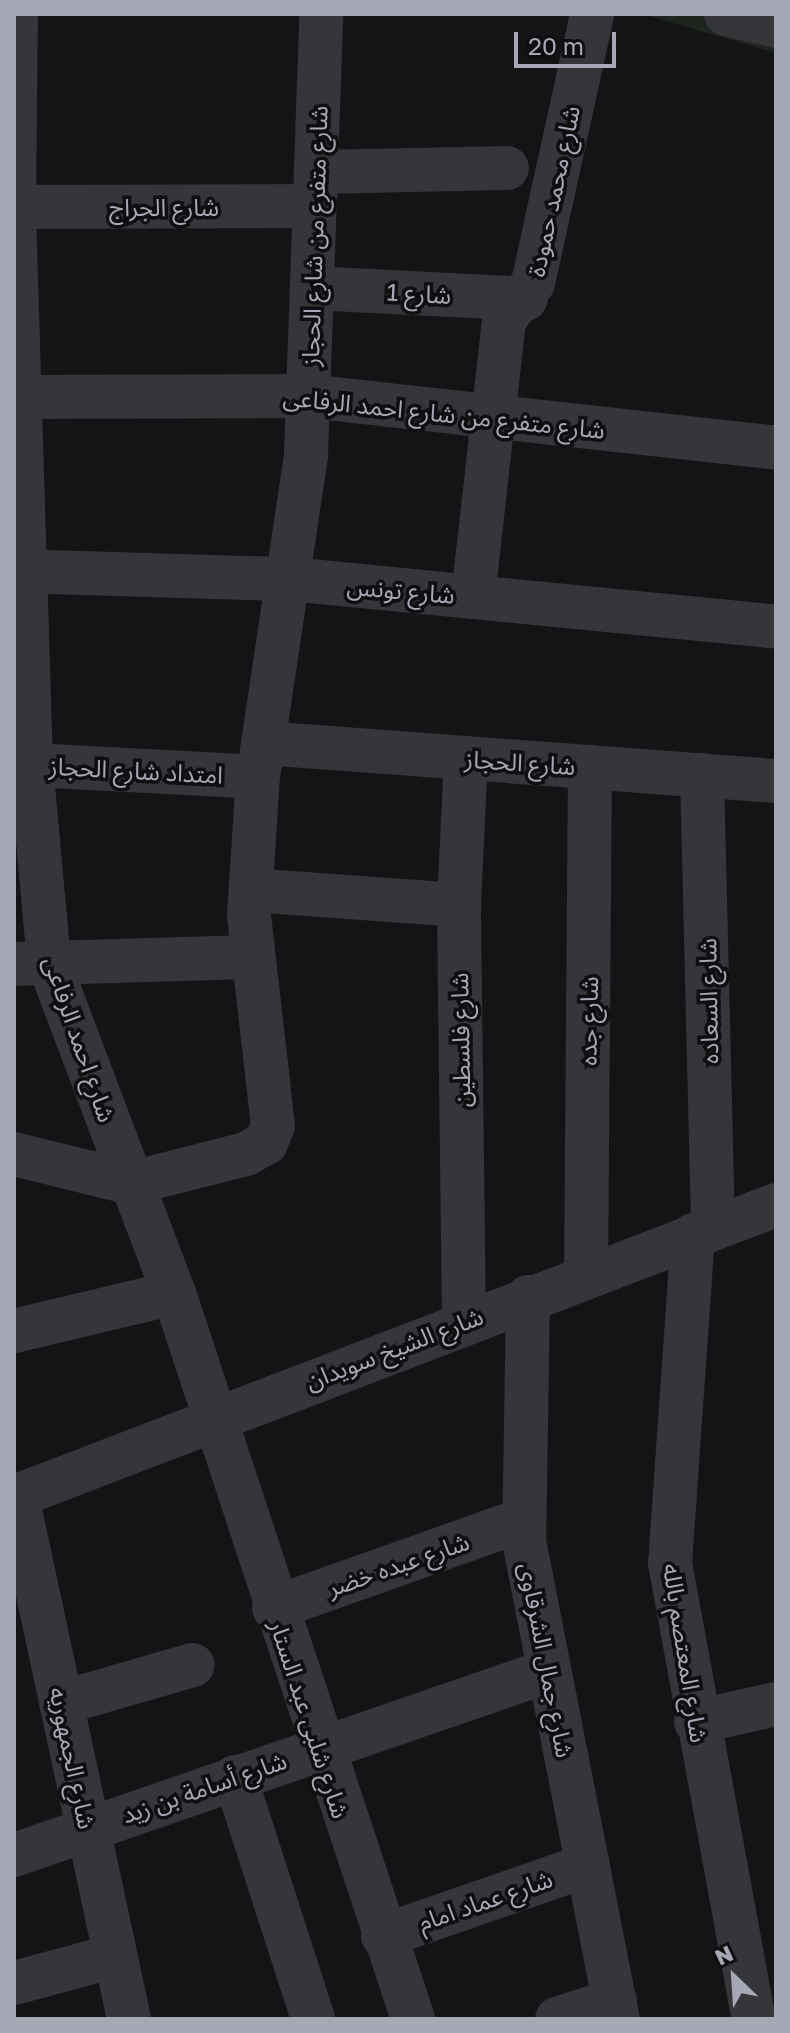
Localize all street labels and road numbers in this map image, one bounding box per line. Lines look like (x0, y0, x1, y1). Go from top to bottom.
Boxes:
street label: شارع محمد حمودة (521, 103, 585, 279)
street label: شارع متفرع من شارع الحجاز (295, 105, 333, 367)
street label: شارع الجراج (109, 193, 219, 221)
street label: شارع 1 (386, 277, 452, 309)
street label: شارع متفرع من شارع احمد الرفاعى (282, 382, 606, 444)
street label: شارع تونس (346, 571, 456, 609)
street label: شارع الحجاز (464, 744, 576, 780)
street label: امتداد شارع الحجاز (48, 751, 224, 789)
street label: شارع السعاده (693, 938, 723, 1064)
street label: شارع احمد الرفاعى (38, 952, 122, 1126)
street label: شارع فلسطين (444, 972, 476, 1108)
street label: شارع جده (573, 976, 603, 1066)
street label: شارع الشيخ سويدان (301, 1301, 487, 1395)
street label: شارع عبده خضر (323, 1526, 473, 1602)
street label: شارع جمال الشرقاوى (514, 1560, 580, 1760)
street label: شارع المعتصم بالله (658, 1561, 714, 1745)
street label: شارع شلبى عبد الستار (264, 1616, 356, 1822)
street label: شارع الجمهوريه (44, 1684, 102, 1832)
street label: شارع أسامة بن زيد (118, 1745, 290, 1829)
street label: شارع عماد امام (414, 1864, 556, 1936)

